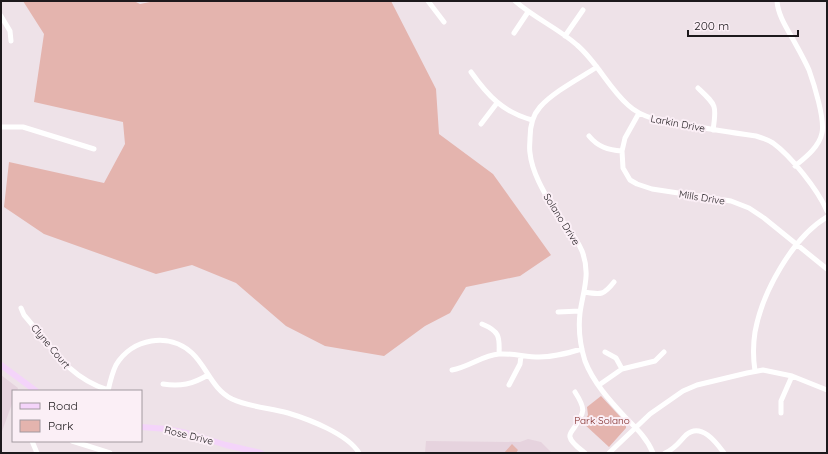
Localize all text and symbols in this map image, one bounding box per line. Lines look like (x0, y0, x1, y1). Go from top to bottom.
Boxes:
scale bar (688, 12, 798, 38)
text: 200 m (694, 18, 729, 33)
street label: Larkin Drive (650, 112, 707, 135)
street label: Mills Drive (678, 187, 726, 208)
street label: Solano Drive (541, 191, 583, 248)
street label: Clyne Court (28, 321, 73, 372)
legend (12, 390, 142, 442)
text: Road (48, 398, 78, 413)
park label: Park Solano (574, 414, 630, 427)
text: Park (48, 418, 73, 433)
street label: Rose Drive (163, 423, 215, 448)

